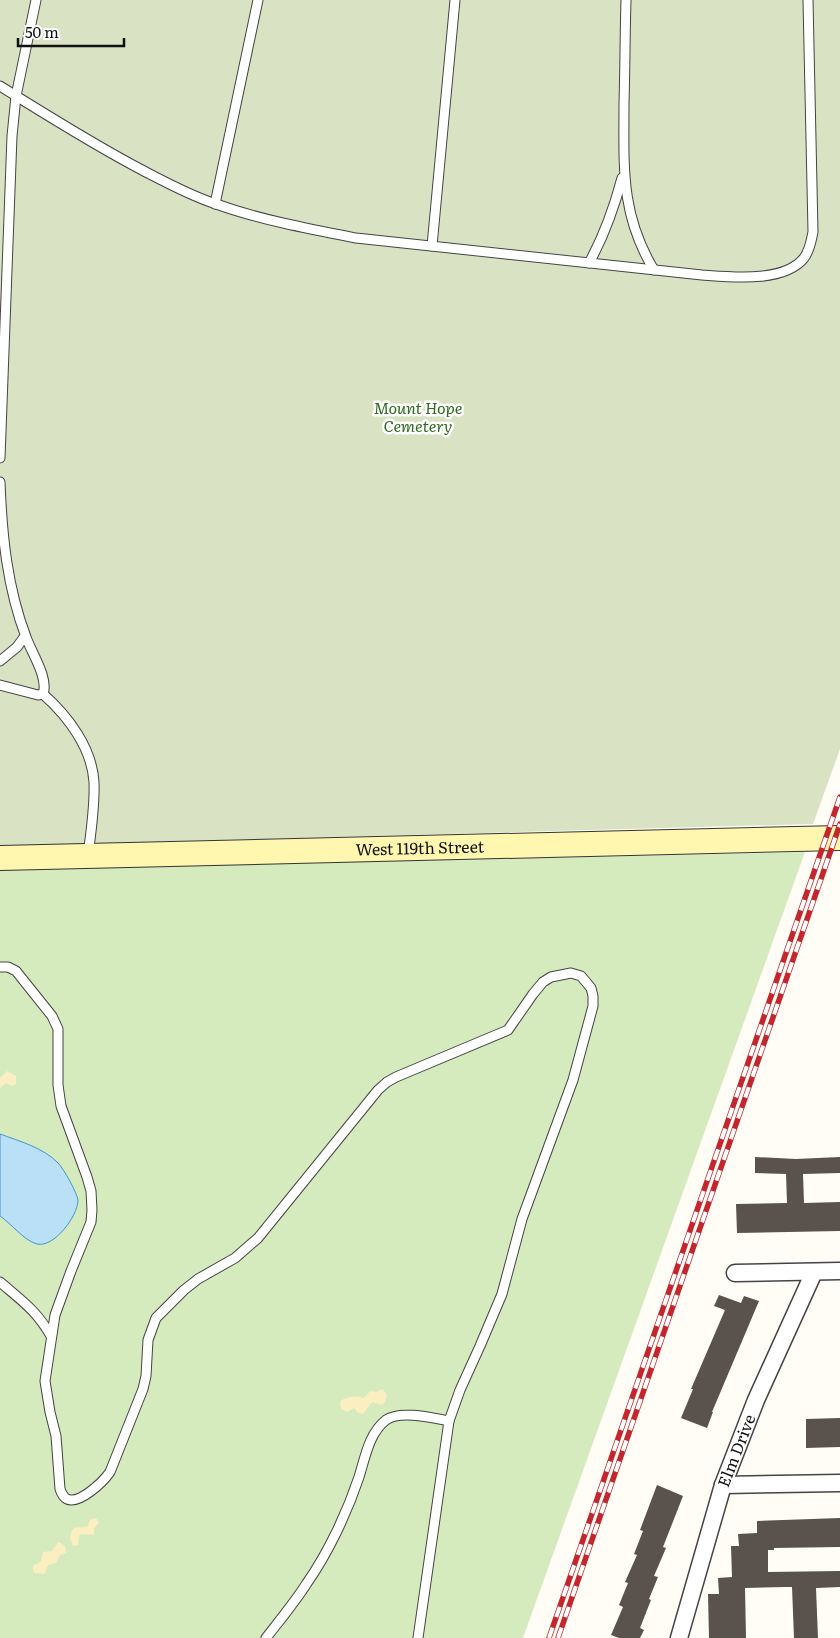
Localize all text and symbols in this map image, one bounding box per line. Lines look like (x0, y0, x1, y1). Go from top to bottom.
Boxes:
scale bar (18, 15, 124, 47)
text: 50 m (25, 20, 59, 43)
park label: Mount Hope Cemetery (374, 395, 462, 437)
street label: West 119th Street (355, 833, 485, 861)
street label: Elm Drive (710, 1410, 760, 1490)

